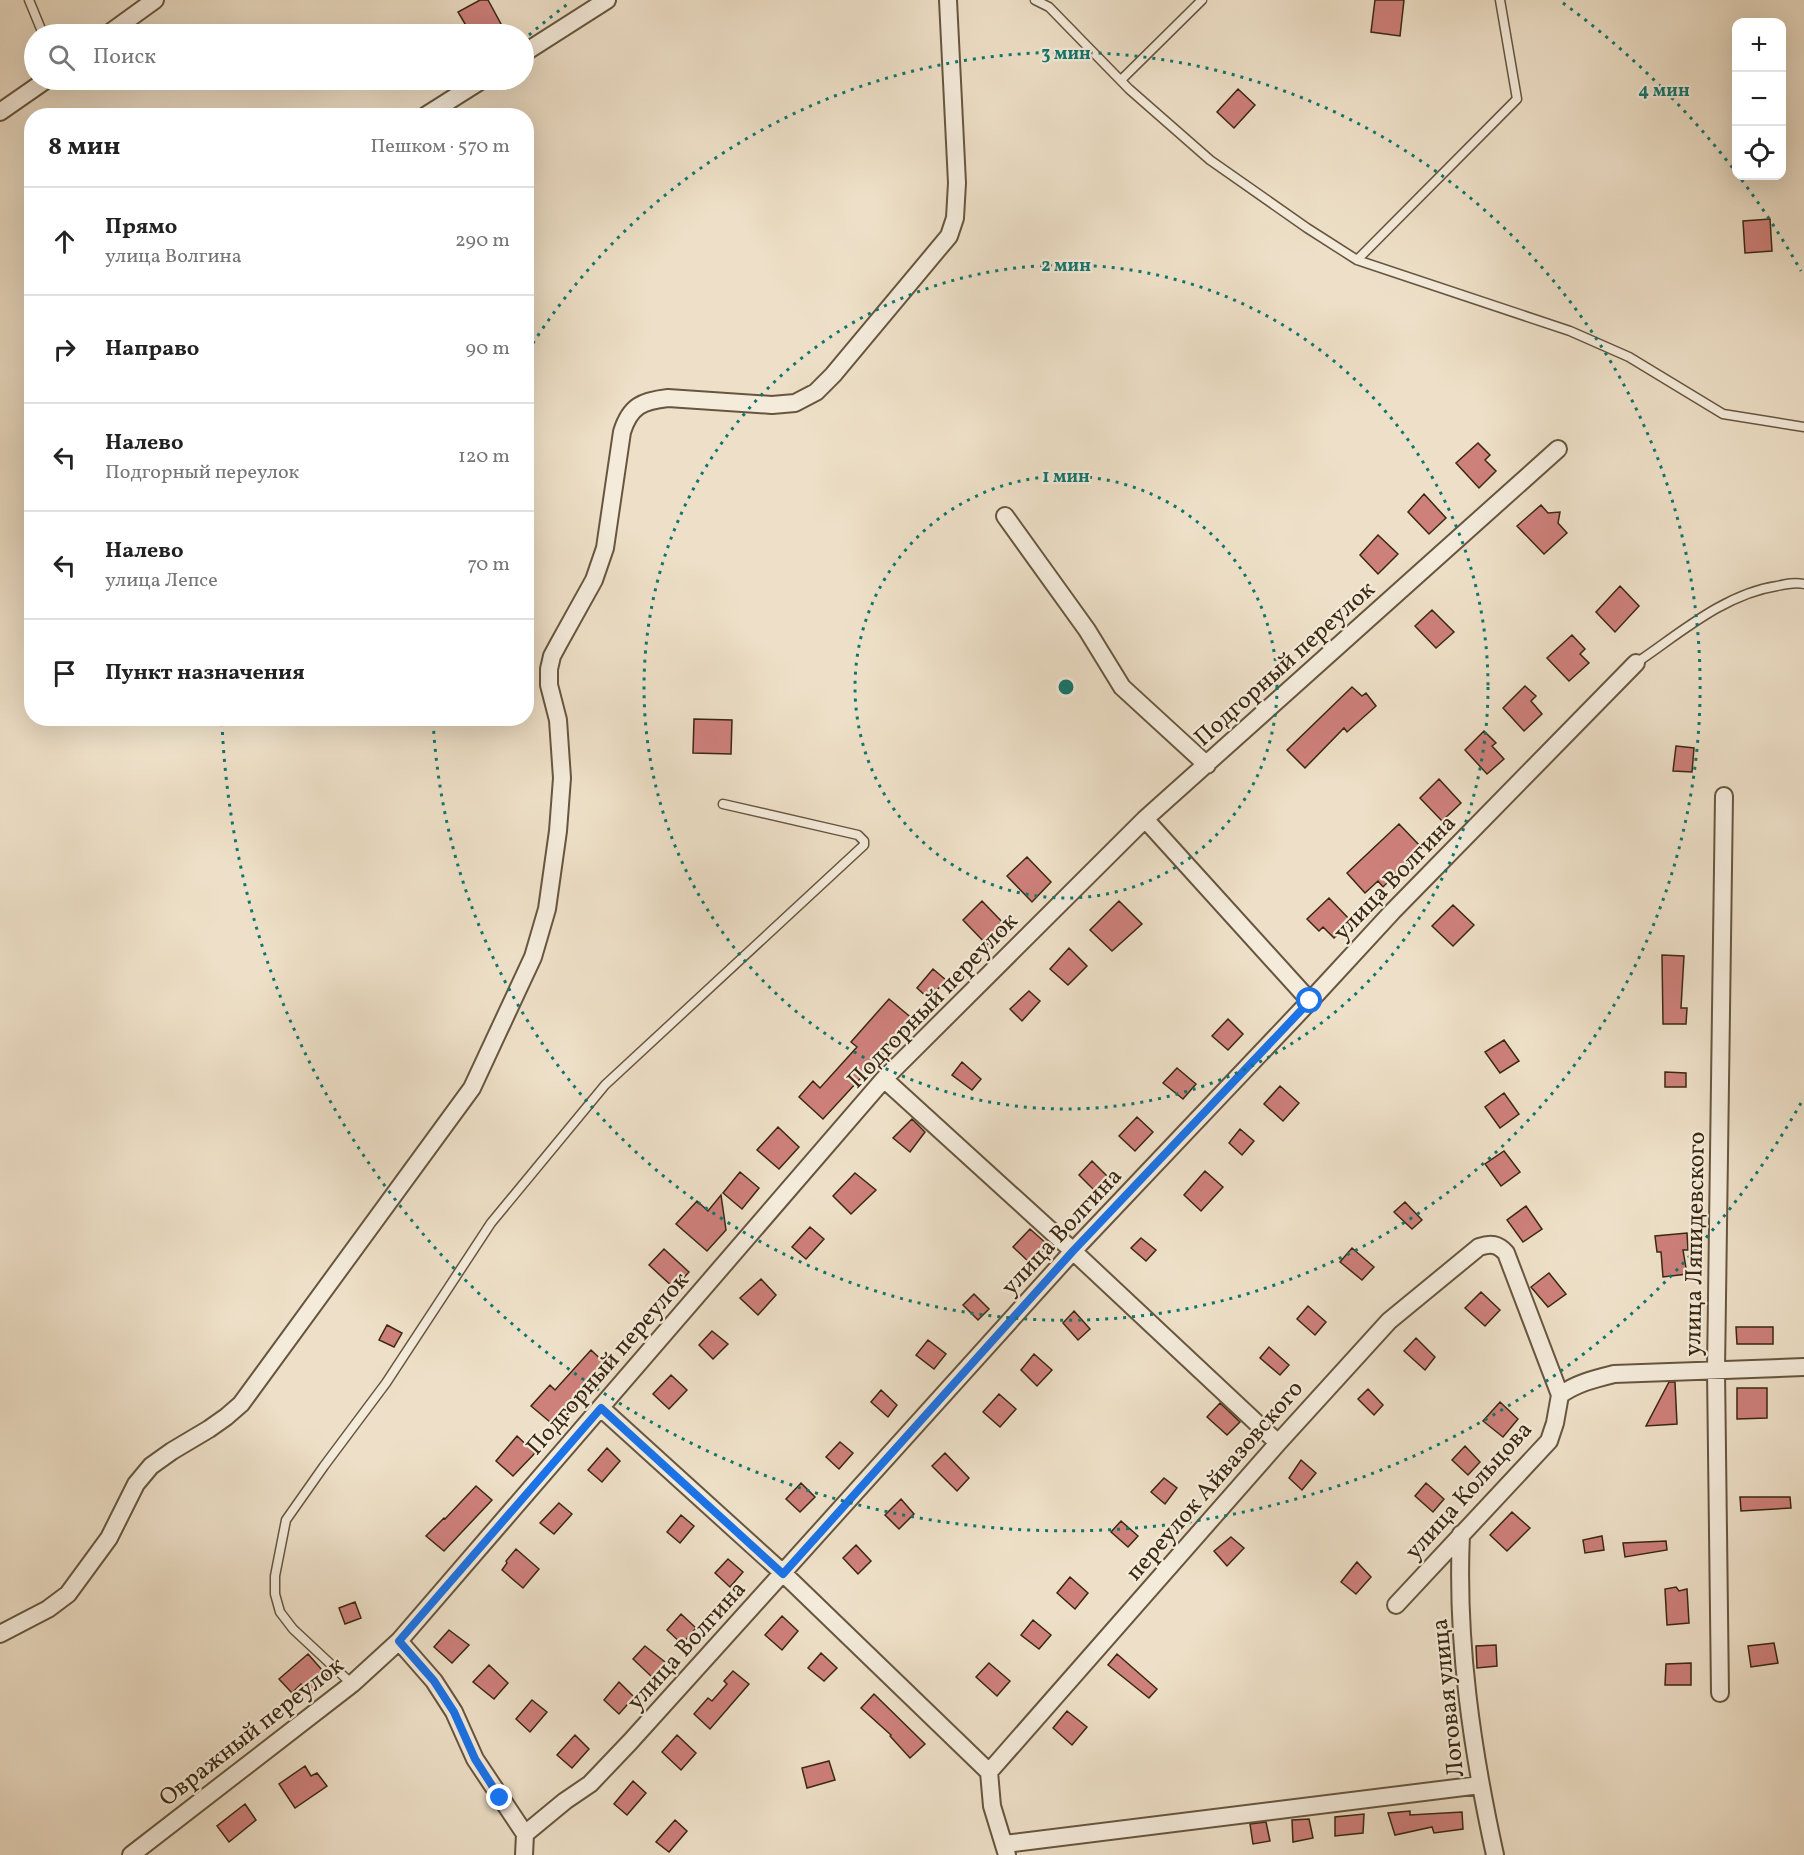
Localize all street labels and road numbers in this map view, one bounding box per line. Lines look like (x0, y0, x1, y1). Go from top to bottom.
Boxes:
street label: Подгорный переулок (1187, 574, 1383, 755)
street label: улица Волгина (1326, 808, 1465, 949)
street label: Подгорный переулок (840, 906, 1027, 1097)
street label: улица Ляпидевского (1677, 1131, 1715, 1357)
street label: улица Волгина (994, 1161, 1131, 1304)
street label: Подгорный переулок (519, 1265, 698, 1463)
street label: переулок Айвазовского (1119, 1374, 1312, 1589)
street label: улица Кольцова (1398, 1414, 1541, 1568)
street label: улица Волгина (620, 1574, 755, 1719)
street label: Логовая улица (1424, 1617, 1474, 1779)
street label: Овражный переулок (153, 1649, 352, 1816)

